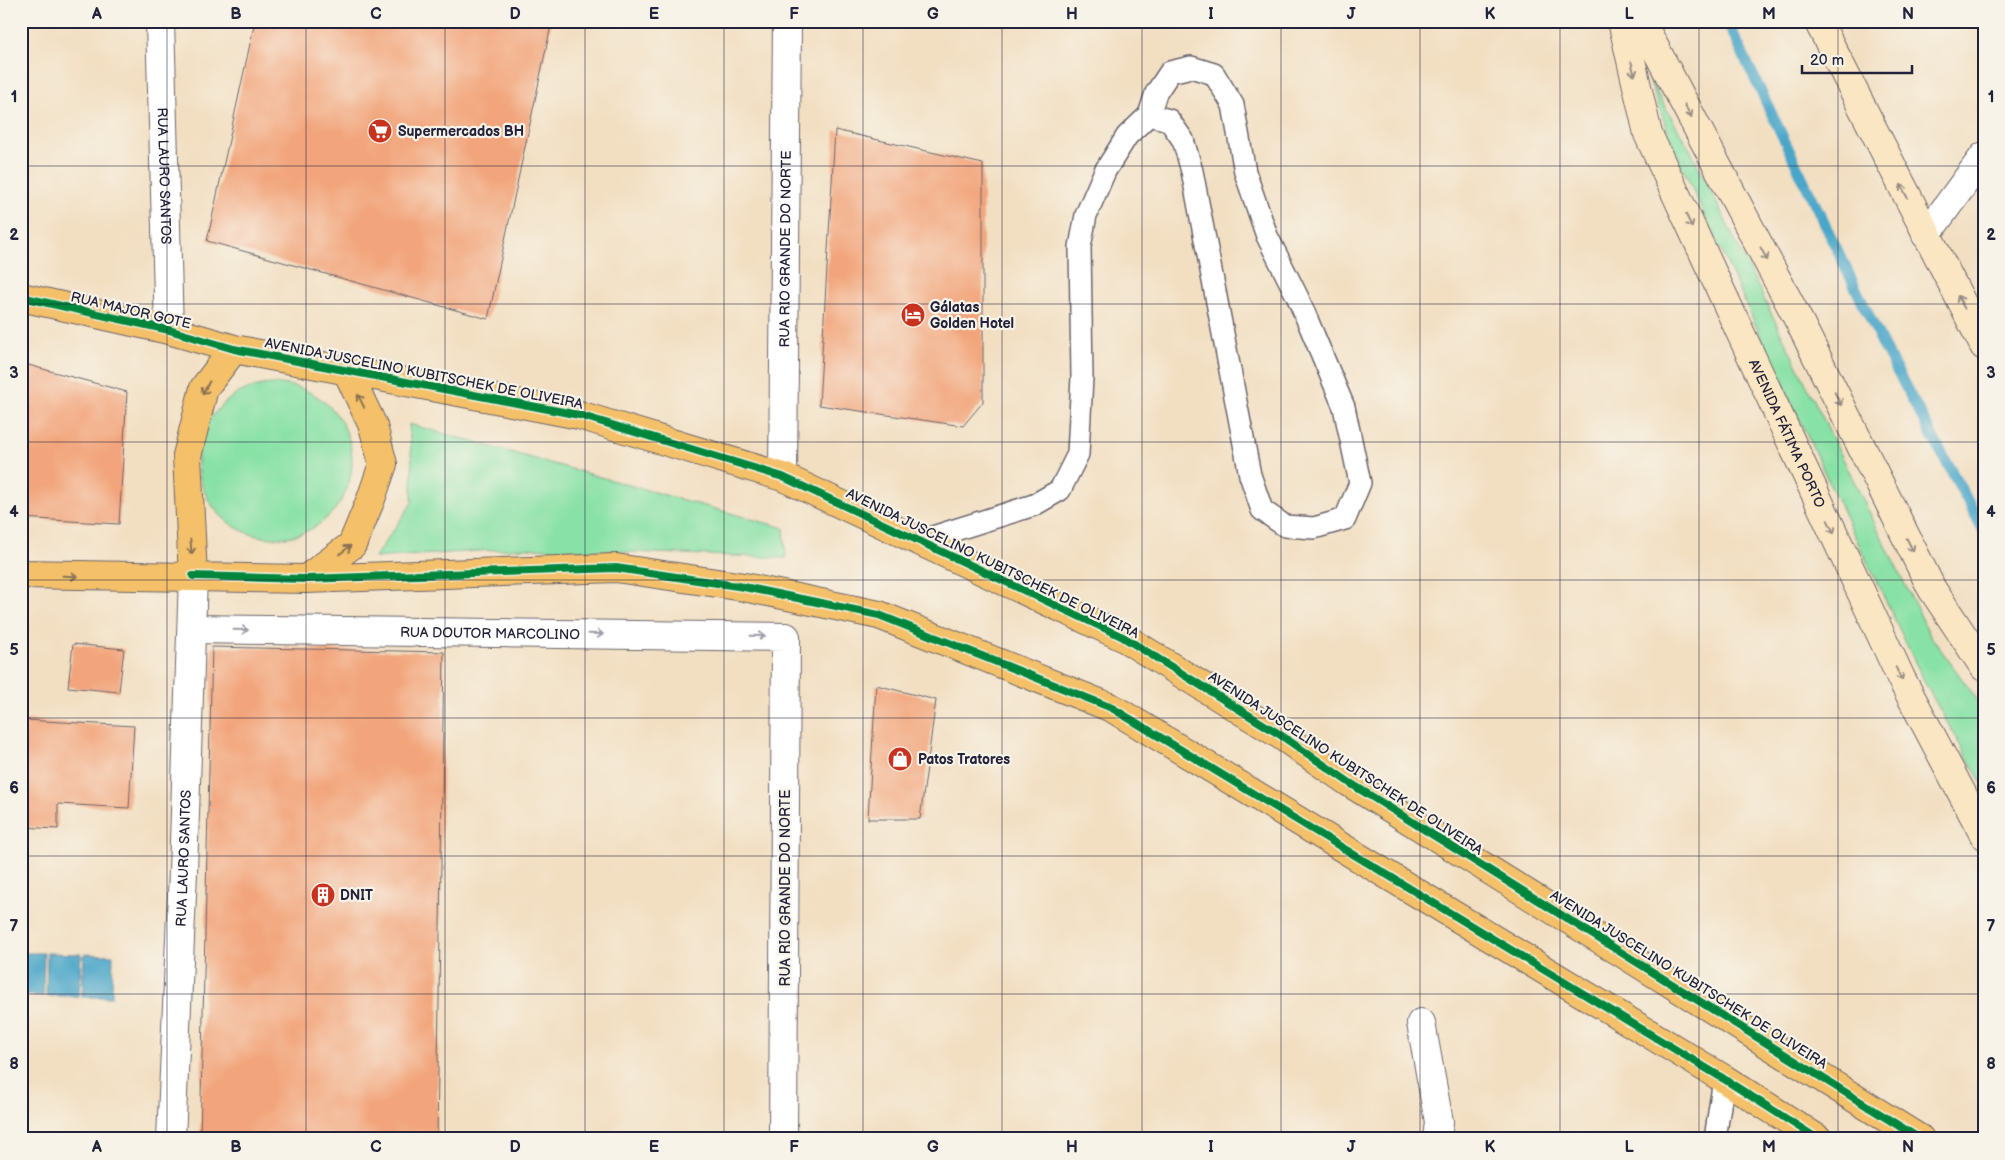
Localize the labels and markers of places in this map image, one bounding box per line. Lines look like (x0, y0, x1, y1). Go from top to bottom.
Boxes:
supermarket icon: Supermercados BH (367, 118, 393, 144)
place label: Supermercados BH (398, 123, 524, 140)
place label: Gálatas Golden Hotel (930, 299, 1014, 332)
hotel icon: Gálatas Golden Hotel (900, 302, 926, 328)
shop icon: Patos Tratores (887, 746, 913, 772)
place label: Patos Tratores (918, 751, 1010, 768)
building icon: DNIT (310, 882, 336, 908)
place label: DNIT (340, 887, 373, 904)

